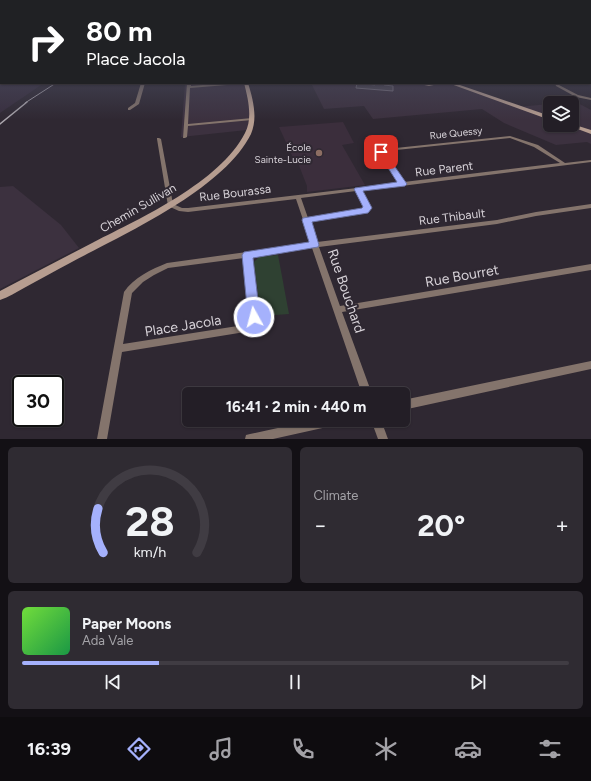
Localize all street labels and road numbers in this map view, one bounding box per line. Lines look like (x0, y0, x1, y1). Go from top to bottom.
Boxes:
street label: Rue Quessy (429, 124, 484, 142)
street label: Rue Parent (414, 158, 474, 180)
street label: Chemin Sullivan (97, 180, 179, 235)
street label: Rue Bourassa (198, 182, 272, 204)
street label: Rue Thibault (418, 206, 486, 228)
street label: Rue Bouchard (324, 247, 368, 335)
street label: Rue Bourret (424, 261, 500, 291)
street label: Place Jacola (144, 312, 222, 340)

